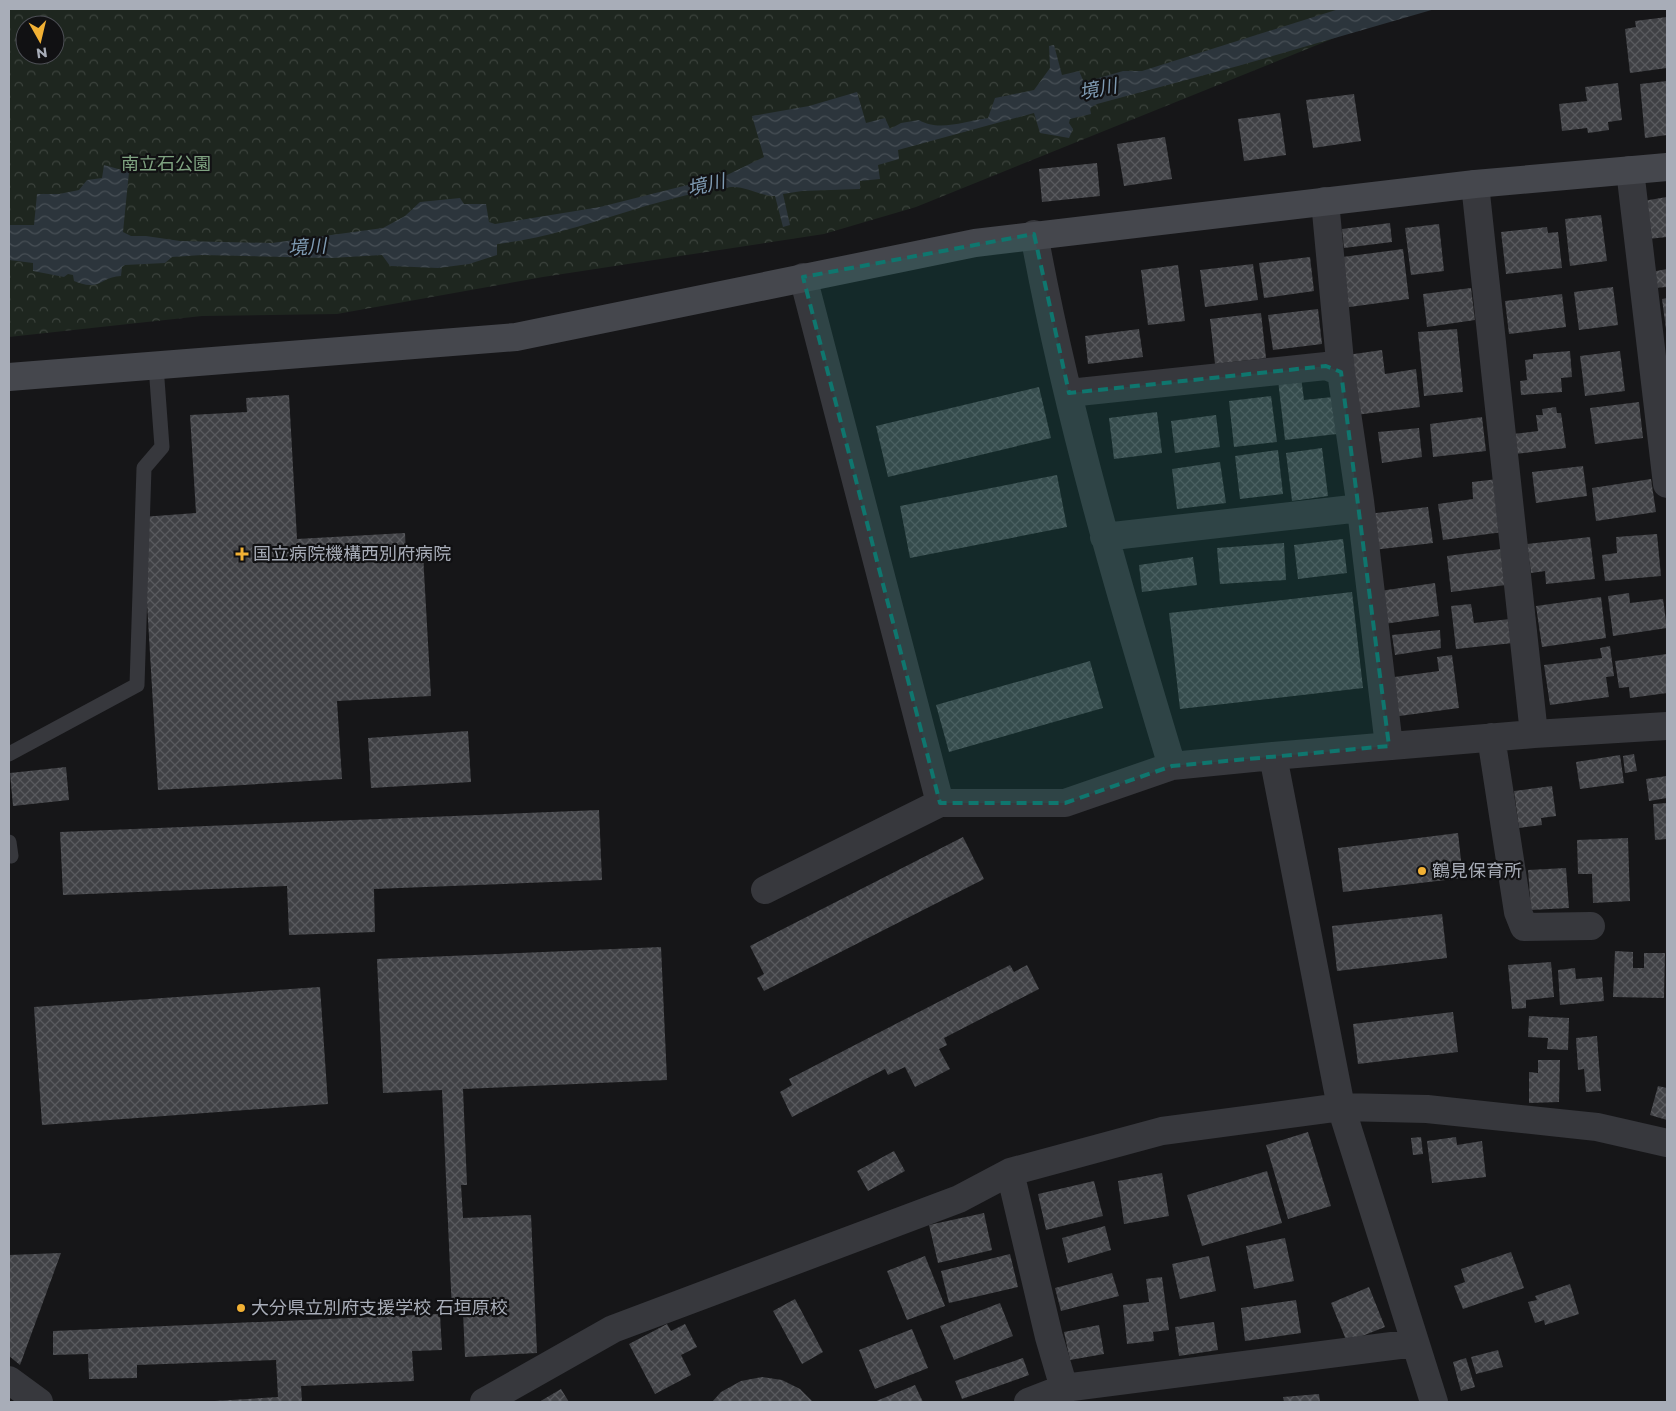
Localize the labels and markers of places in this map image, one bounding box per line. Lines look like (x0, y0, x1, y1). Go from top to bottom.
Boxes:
place label: 国立病院機構西別府病院 (253, 543, 451, 565)
marker: 国立病院機構西別府病院 (235, 547, 249, 561)
place label: 鶴見保育所 (1432, 860, 1522, 882)
marker: 鶴見保育所 (1416, 865, 1428, 877)
place label: 大分県立別府支援学校 石垣原校 (251, 1297, 508, 1319)
marker: 大分県立別府支援学校 石垣原校 (235, 1302, 247, 1314)

